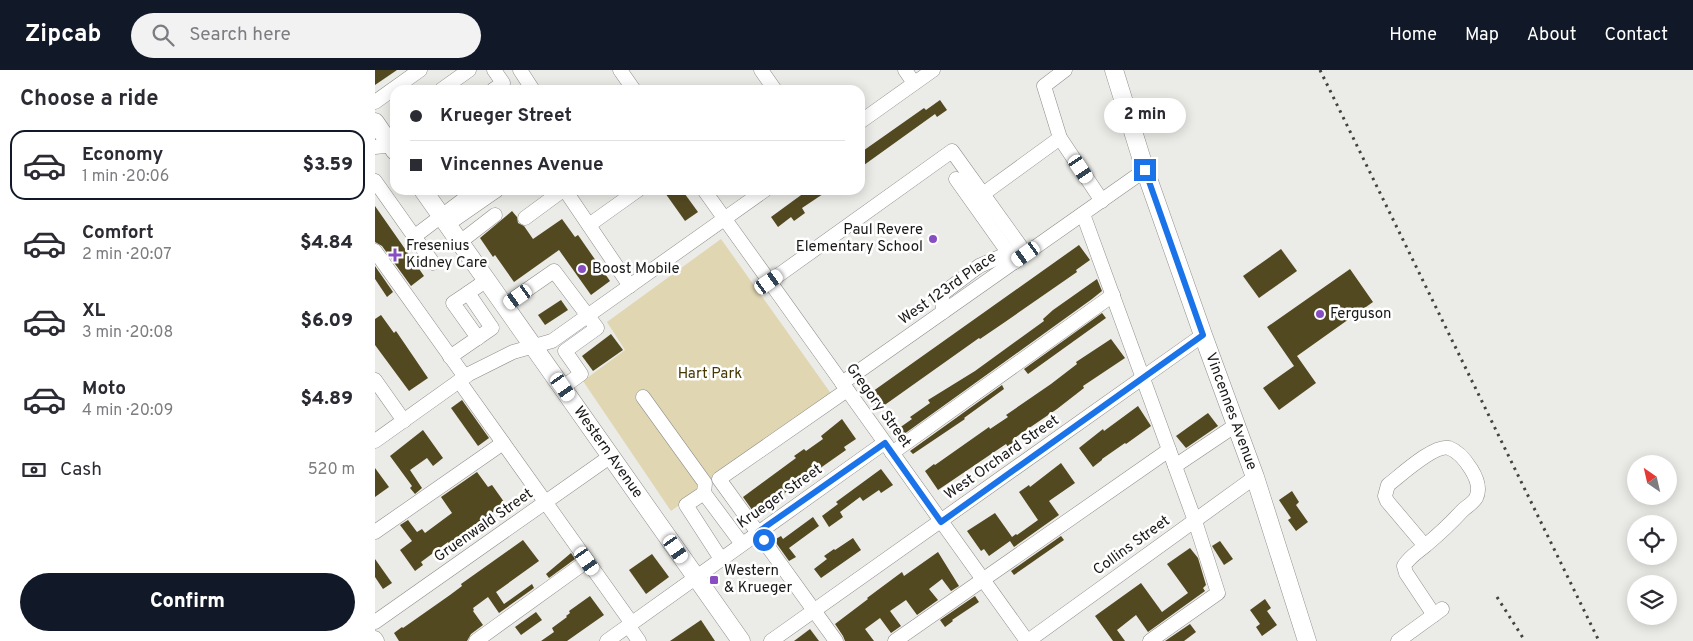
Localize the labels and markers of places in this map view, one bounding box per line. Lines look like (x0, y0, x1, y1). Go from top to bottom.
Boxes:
place label: Paul Revere Elementary School (796, 221, 923, 257)
marker: Paul Revere Elementary School (927, 233, 939, 245)
place label: Fresenius Kidney Care (406, 237, 487, 273)
marker: Fresenius Kidney Care (388, 248, 402, 262)
place label: Boost Mobile (592, 260, 680, 279)
marker: Boost Mobile (576, 263, 588, 275)
place label: Ferguson (1330, 305, 1391, 324)
marker: Ferguson (1314, 308, 1326, 320)
place label: Western & Krueger (724, 562, 793, 598)
marker: Western & Krueger (708, 574, 720, 586)

